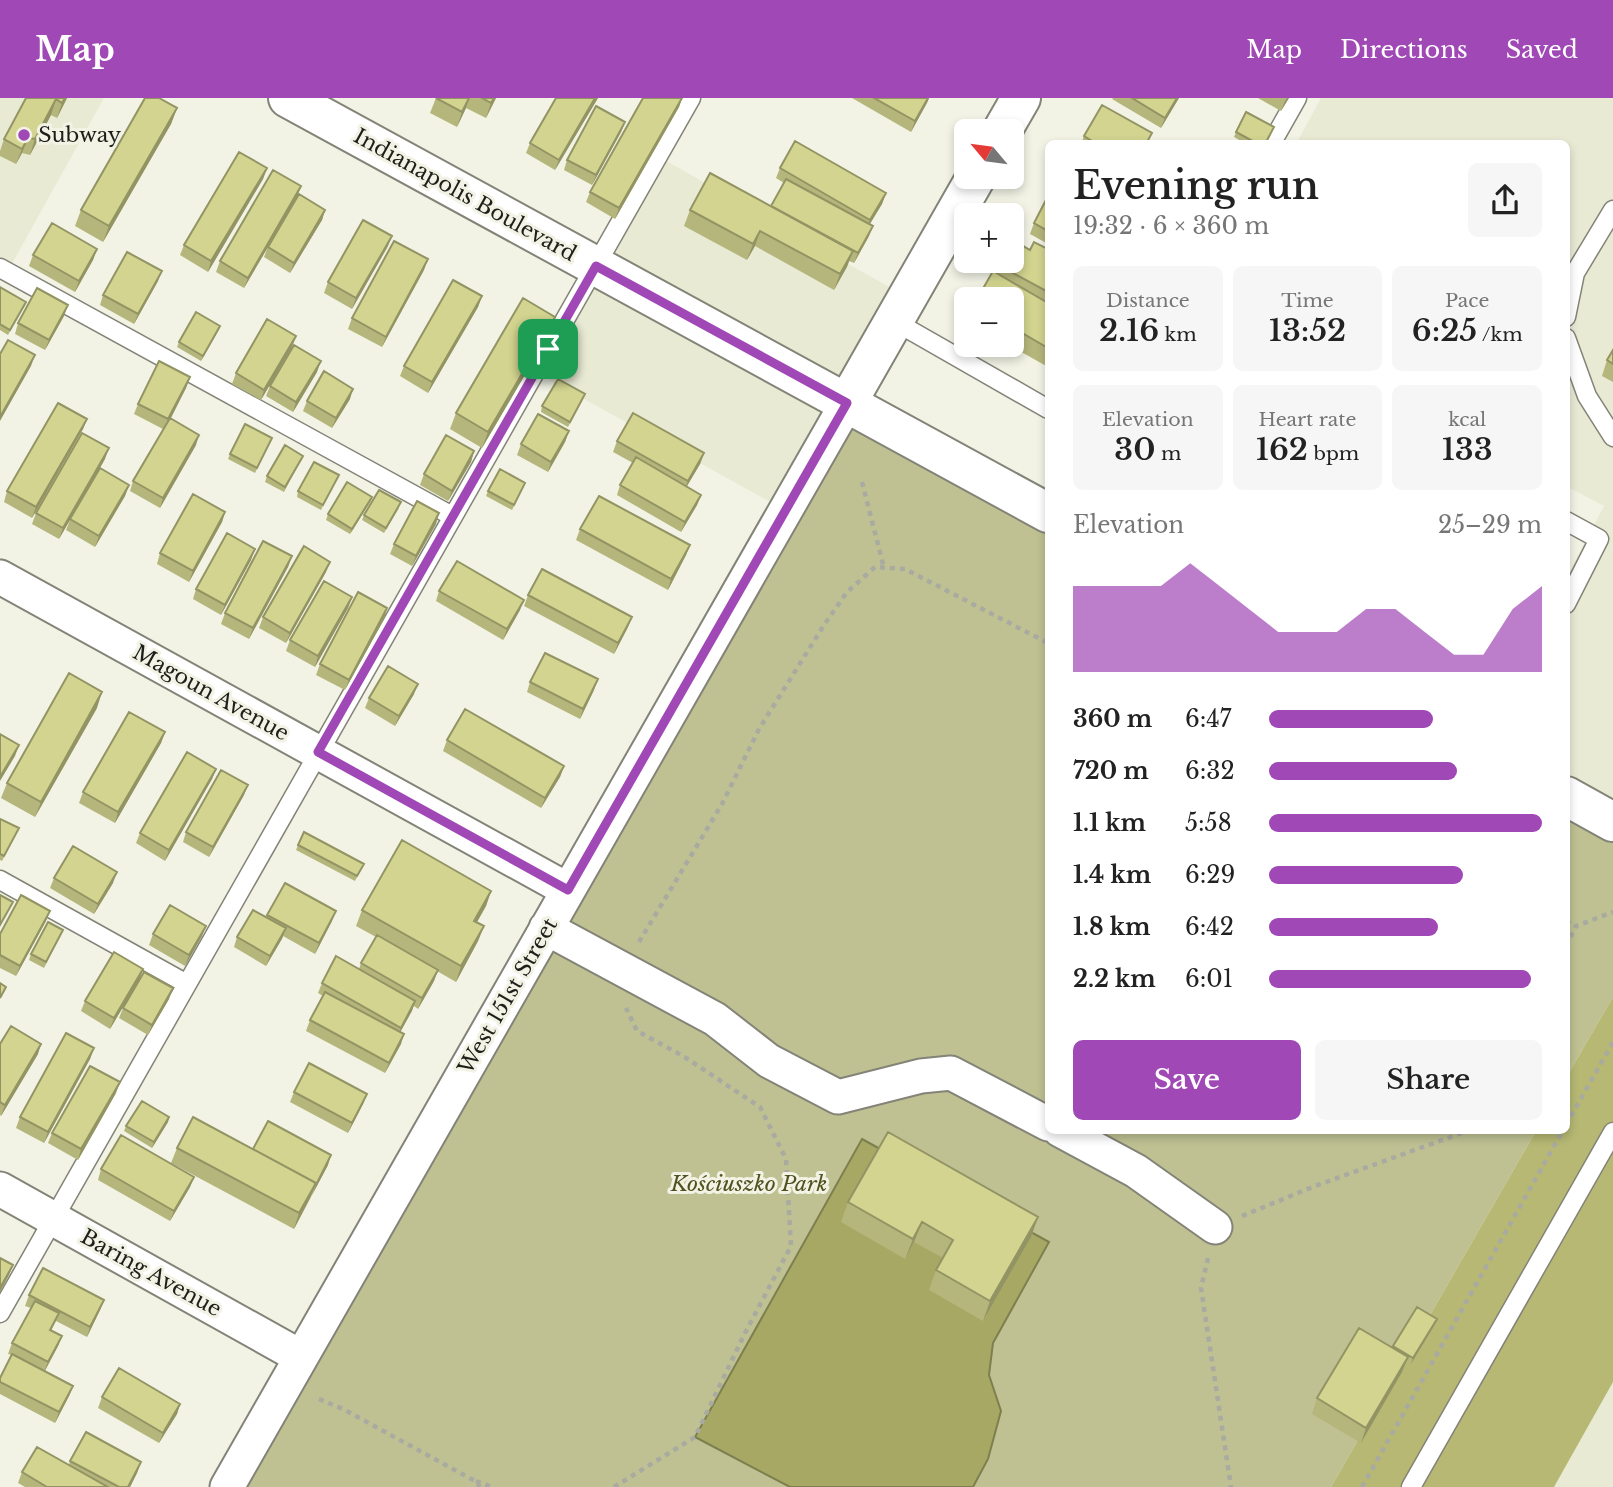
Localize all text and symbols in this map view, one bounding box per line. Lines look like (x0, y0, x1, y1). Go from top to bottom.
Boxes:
text: Map (35, 29, 115, 70)
text: Map (1246, 35, 1302, 64)
text: Directions (1340, 35, 1468, 64)
text: Saved (1506, 35, 1578, 64)
north arrow (954, 119, 1024, 189)
map controls (954, 119, 1024, 357)
place label: Subway (38, 122, 122, 148)
street label: Indianapolis Boulevard (349, 123, 581, 267)
marker: Subway (16, 127, 32, 143)
text: Evening run (1073, 162, 1319, 209)
button: share (1468, 163, 1542, 237)
button: + (954, 203, 1024, 273)
text: 19:32 · 6 × 360 m (1073, 212, 1269, 240)
button: − (954, 287, 1024, 357)
text: Distance (1106, 289, 1190, 312)
text: Time (1281, 289, 1334, 312)
text: Pace (1445, 289, 1489, 312)
text: 2.16 (1099, 312, 1159, 349)
text: 13:52 (1269, 312, 1346, 349)
text: 6:25 (1412, 312, 1477, 349)
pin (518, 319, 578, 379)
text: km (1159, 323, 1197, 346)
text: /km (1477, 323, 1523, 346)
icon: arrive (529, 330, 567, 368)
text: Elevation (1102, 408, 1194, 431)
text: Heart rate (1259, 408, 1356, 431)
text: kcal (1448, 408, 1486, 431)
text: 30 (1114, 431, 1155, 468)
text: 162 (1256, 431, 1308, 468)
text: 133 (1442, 431, 1493, 468)
text: m (1155, 442, 1181, 465)
text: bpm (1308, 442, 1359, 465)
text: Elevation (1073, 511, 1184, 539)
text: 25–29 m (1438, 511, 1542, 539)
street label: Magoun Avenue (128, 639, 294, 747)
text: 360 m (1073, 705, 1152, 733)
text: 6:47 (1185, 705, 1231, 733)
text: 720 m (1073, 757, 1149, 785)
text: 6:32 (1185, 757, 1235, 785)
text: 1.1 km (1073, 809, 1146, 837)
text: 5:58 (1185, 809, 1232, 837)
text: 1.4 km (1073, 861, 1151, 889)
text: 6:29 (1185, 861, 1235, 889)
street label: West 151st Street (452, 913, 563, 1080)
text: 1.8 km (1073, 913, 1150, 941)
text: 6:42 (1185, 913, 1234, 941)
text: 2.2 km (1073, 965, 1156, 993)
text: 6:01 (1185, 965, 1233, 993)
button: Save (1073, 1040, 1301, 1120)
button: Share (1315, 1040, 1542, 1120)
park label: Kościuszko Park (670, 1171, 827, 1197)
street label: Baring Avenue (76, 1224, 226, 1322)

